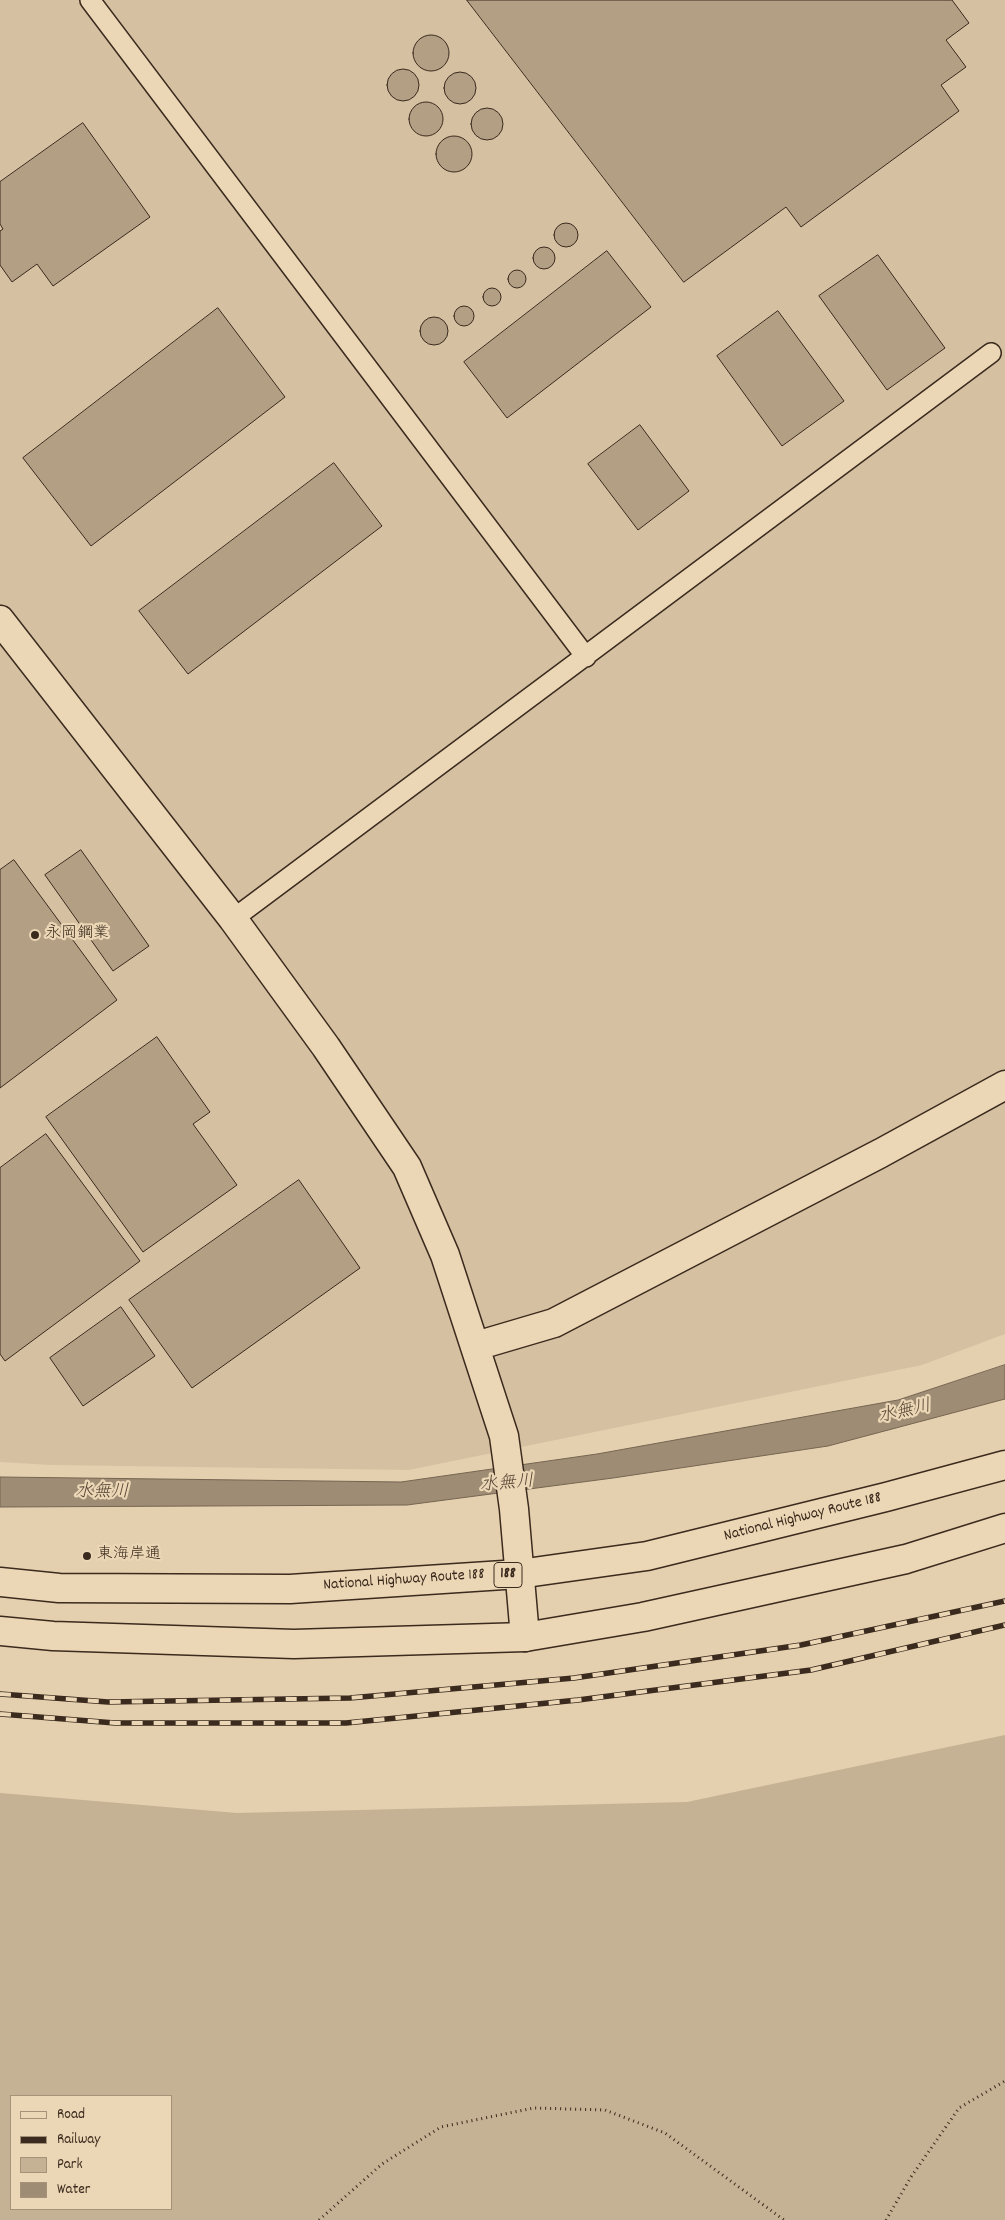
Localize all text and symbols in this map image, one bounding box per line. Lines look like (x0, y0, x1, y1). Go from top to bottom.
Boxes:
place label: 永岡鋼業 (45, 925, 109, 945)
marker: 永岡鋼業 (29, 929, 41, 941)
water label: 水無川 (876, 1396, 934, 1430)
water label: 水無川 (479, 1472, 535, 1498)
water label: 水無川 (75, 1483, 129, 1505)
street label: National Highway Route 188 (722, 1489, 884, 1547)
place label: 東海岸通 (97, 1546, 161, 1566)
marker: 東海岸通 (81, 1550, 93, 1562)
road number: 188 (494, 1562, 522, 1588)
street label: National Highway Route 188 (323, 1566, 485, 1596)
legend (10, 2095, 172, 2210)
text: Road (57, 2104, 85, 2126)
text: Railway (57, 2129, 100, 2151)
text: Park (57, 2154, 83, 2176)
text: Water (57, 2179, 90, 2201)

